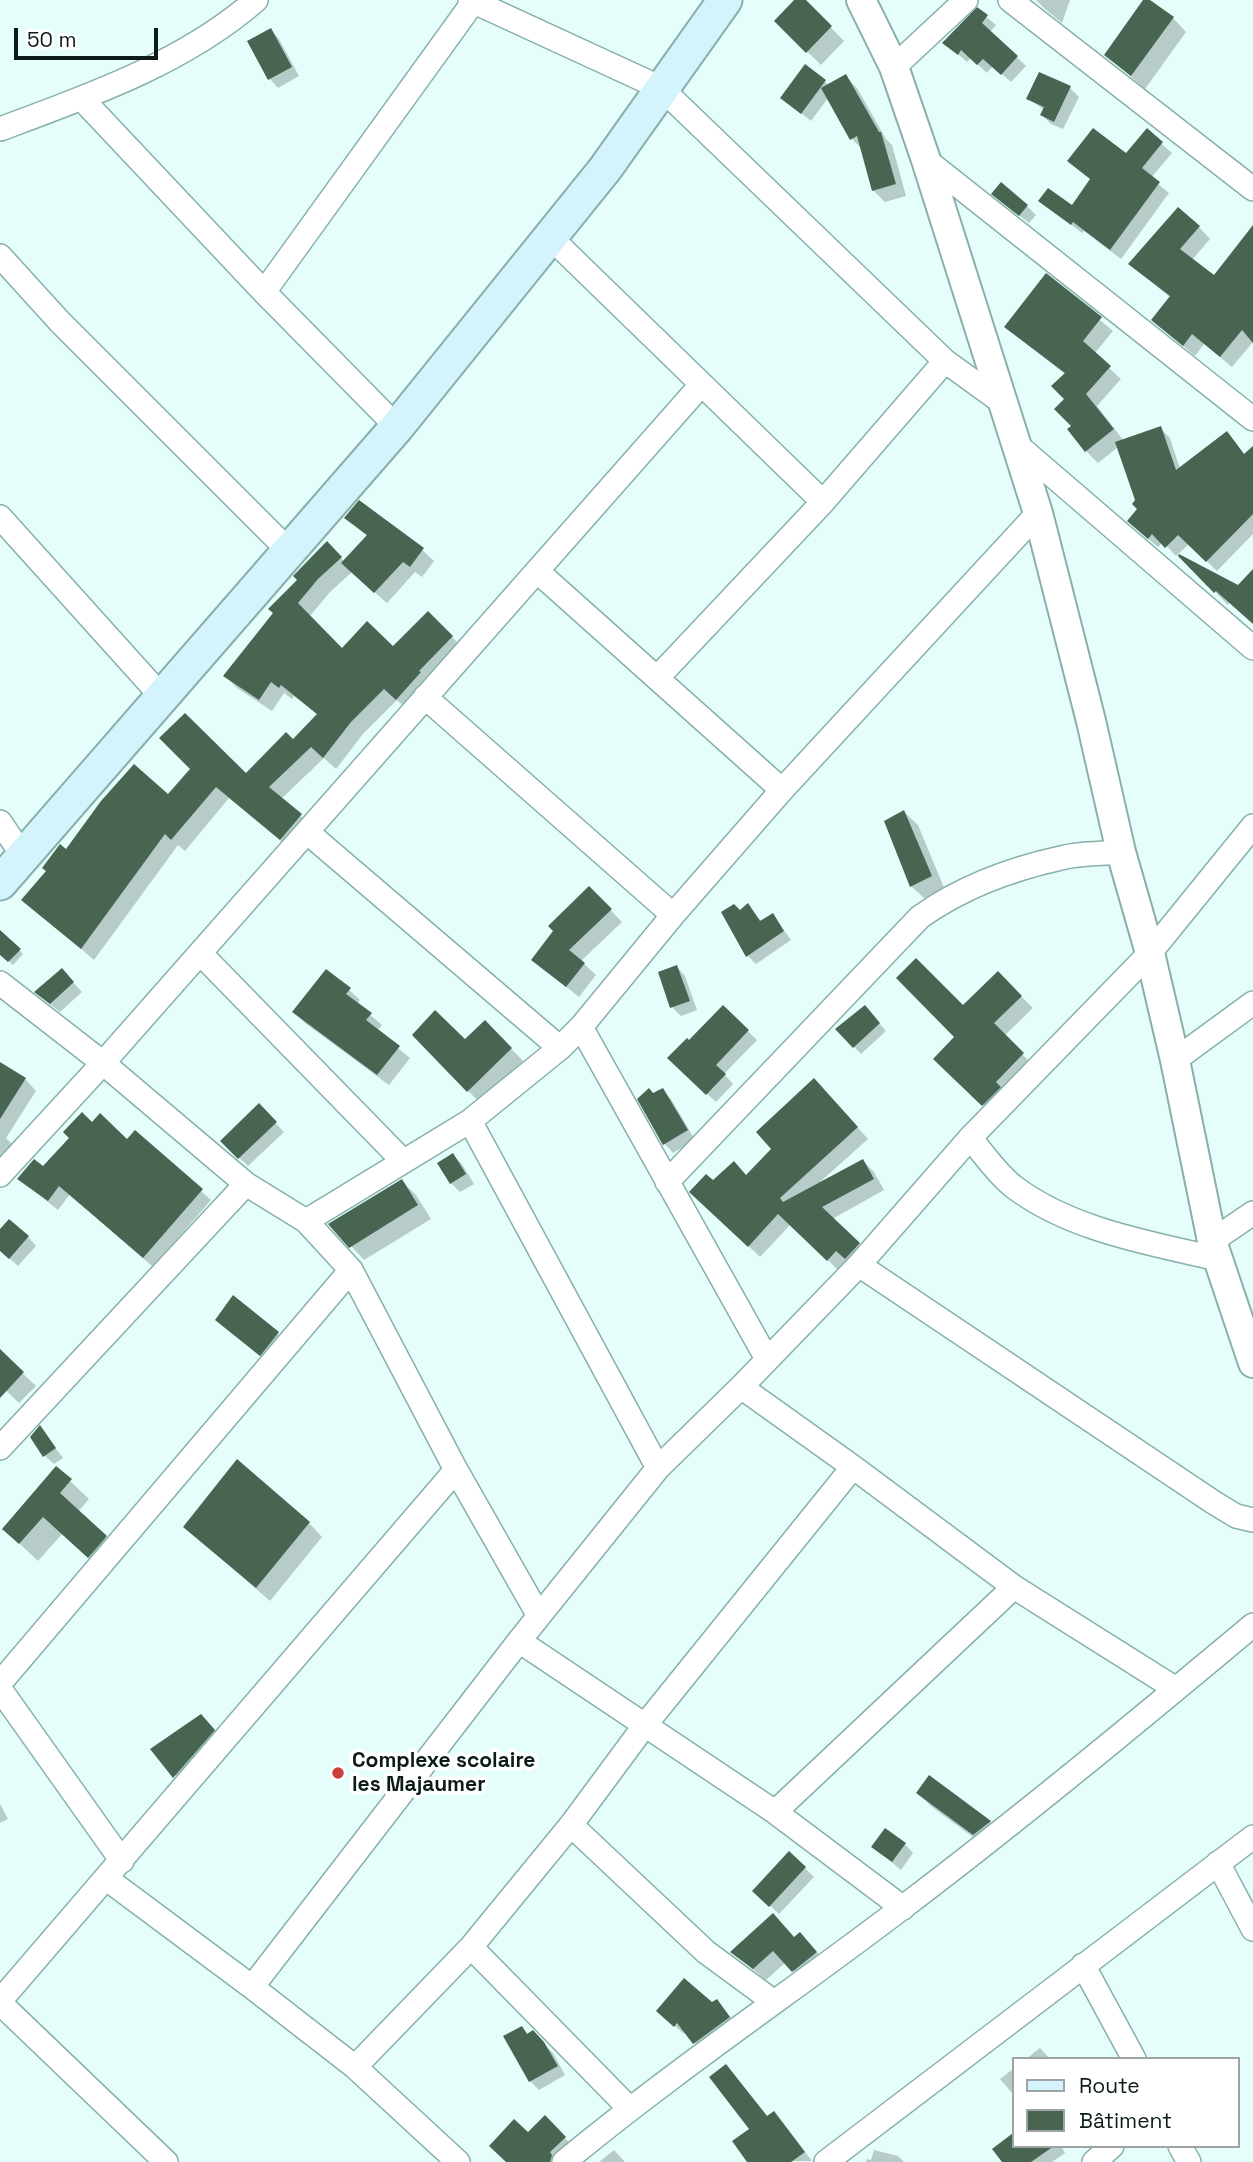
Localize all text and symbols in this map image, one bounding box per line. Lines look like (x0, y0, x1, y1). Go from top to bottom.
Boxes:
scale bar (18, 14, 161, 58)
text: 50 m (27, 26, 77, 53)
place label: Complexe scolaire les Majaumer (352, 1748, 535, 1798)
marker: Complexe scolaire les Majaumer (330, 1765, 346, 1781)
legend (1012, 2057, 1239, 2148)
text: Route (1079, 2072, 1140, 2099)
text: Bâtiment (1079, 2107, 1172, 2134)

